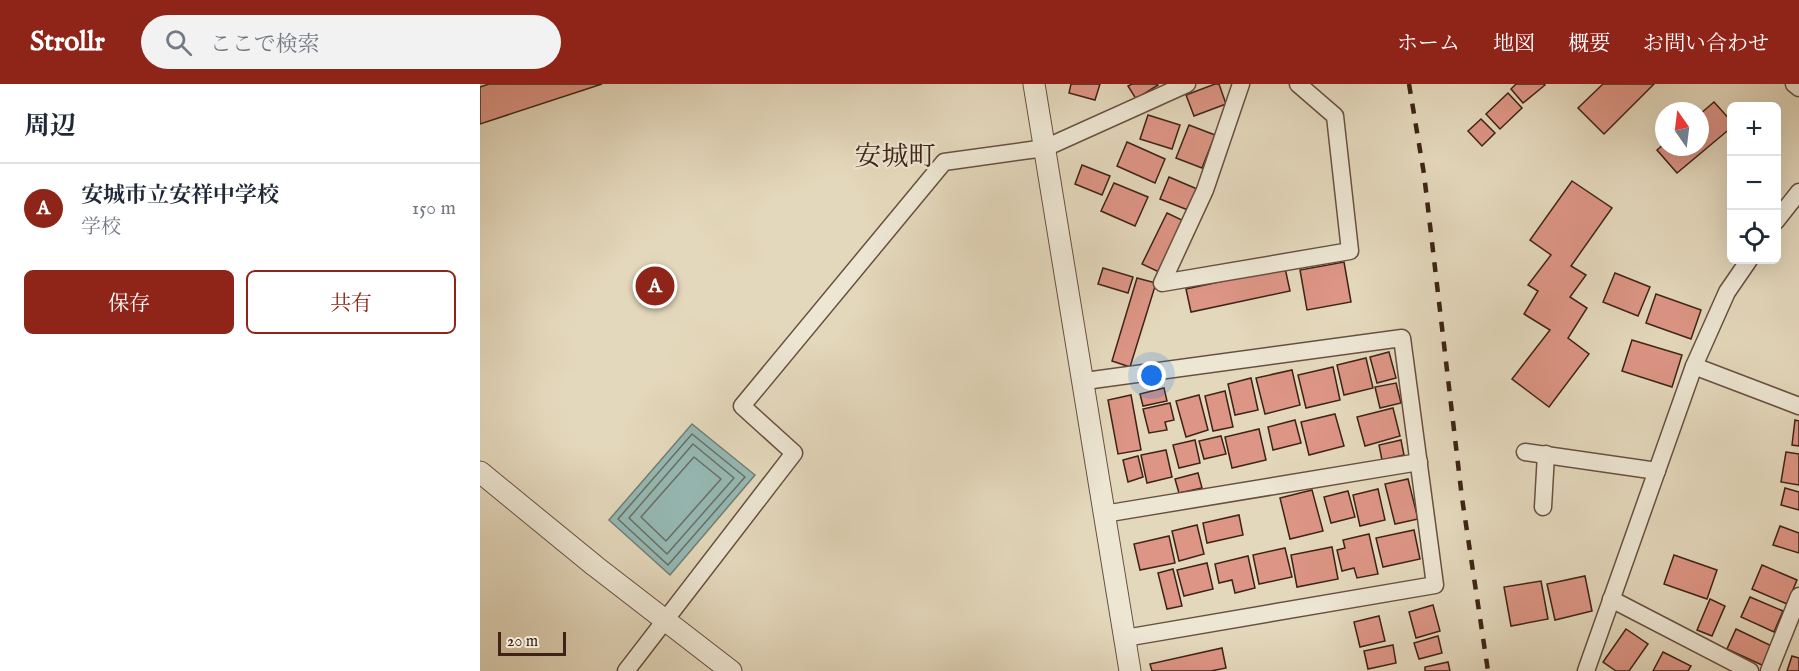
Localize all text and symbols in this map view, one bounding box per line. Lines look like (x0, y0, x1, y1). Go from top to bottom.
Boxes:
search box (141, 15, 561, 69)
text: Strollr (30, 25, 105, 60)
icon: search (162, 26, 195, 59)
text: ここで検索 (210, 31, 320, 59)
text: ホーム (1397, 31, 1460, 58)
text: 地図 (1493, 31, 1535, 58)
text: 概要 (1568, 31, 1610, 58)
text: お問い合わせ (1643, 31, 1769, 58)
north arrow (1655, 102, 1709, 156)
map controls (1727, 102, 1781, 264)
button: + (1727, 102, 1781, 156)
text: 周辺 (24, 110, 76, 143)
district label: 安城町 (855, 141, 936, 175)
button: − (1727, 156, 1781, 210)
text: 安城市立安祥中学校 (81, 182, 279, 210)
text: A (37, 196, 50, 221)
text: 150 m (412, 196, 456, 221)
button: locate (1727, 210, 1781, 264)
text: 学校 (81, 215, 121, 240)
pin: A (636, 264, 675, 308)
button: 保存 (24, 270, 234, 334)
button: 共有 (246, 270, 456, 334)
your location (1137, 361, 1166, 390)
scale bar (498, 629, 566, 656)
text: 20 m (507, 632, 538, 652)

